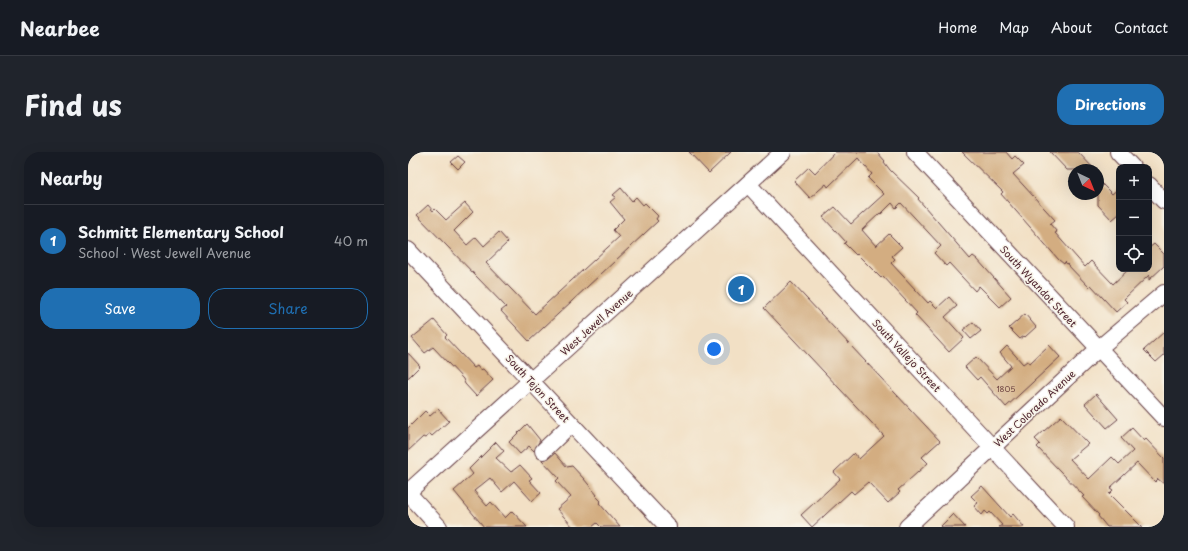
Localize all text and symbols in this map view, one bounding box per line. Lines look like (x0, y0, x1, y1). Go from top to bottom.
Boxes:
text: Nearbee (20, 14, 100, 42)
text: Home (938, 17, 977, 38)
text: Map (999, 17, 1029, 38)
text: About (1051, 17, 1092, 38)
text: Contact (1114, 17, 1168, 38)
text: Find us (24, 83, 122, 126)
button: Directions (1057, 84, 1164, 125)
north arrow (1068, 164, 1104, 200)
map controls (1116, 164, 1152, 272)
button: + (1116, 164, 1152, 200)
text: Nearby (40, 165, 102, 191)
button: − (1116, 200, 1152, 236)
text: Schmitt Elementary School (78, 220, 284, 243)
text: 1 (50, 231, 56, 250)
text: 40 m (334, 231, 368, 250)
button: locate (1116, 236, 1152, 272)
street label: South Wyandot Street (996, 242, 1081, 331)
text: School · West Jewell Avenue (78, 243, 251, 262)
pin: 1 (728, 274, 754, 304)
street label: West Jewell Avenue (557, 285, 636, 359)
button: Save (40, 288, 200, 329)
button: Share (208, 288, 368, 329)
street label: South Vallejo Street (869, 315, 945, 395)
your location (704, 339, 724, 359)
street label: South Tejon Street (502, 351, 574, 425)
street label: West Colorado Avenue (990, 366, 1079, 450)
house number: 1805 (996, 383, 1016, 395)

